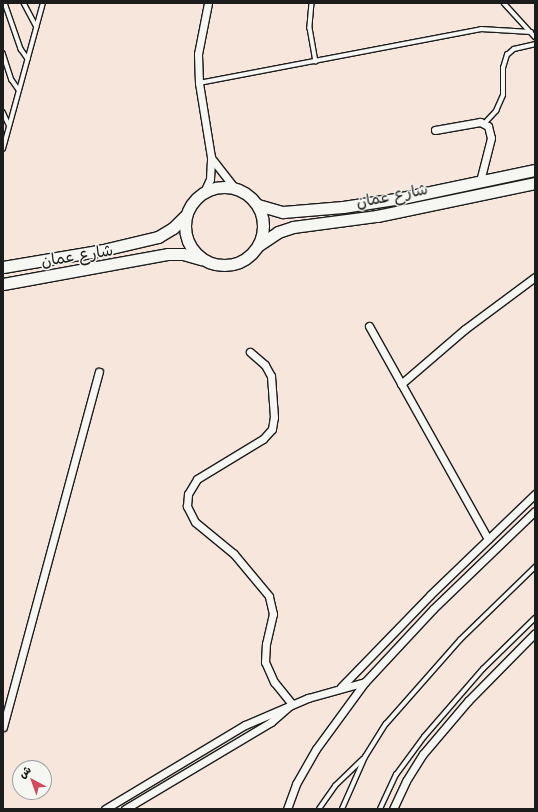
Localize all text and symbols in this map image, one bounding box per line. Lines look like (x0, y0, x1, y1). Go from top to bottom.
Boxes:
street label: شارع عمان (355, 180, 429, 212)
street label: شارع عمان (40, 241, 114, 271)
north arrow (12, 760, 52, 800)
text: ش (16, 762, 34, 781)

